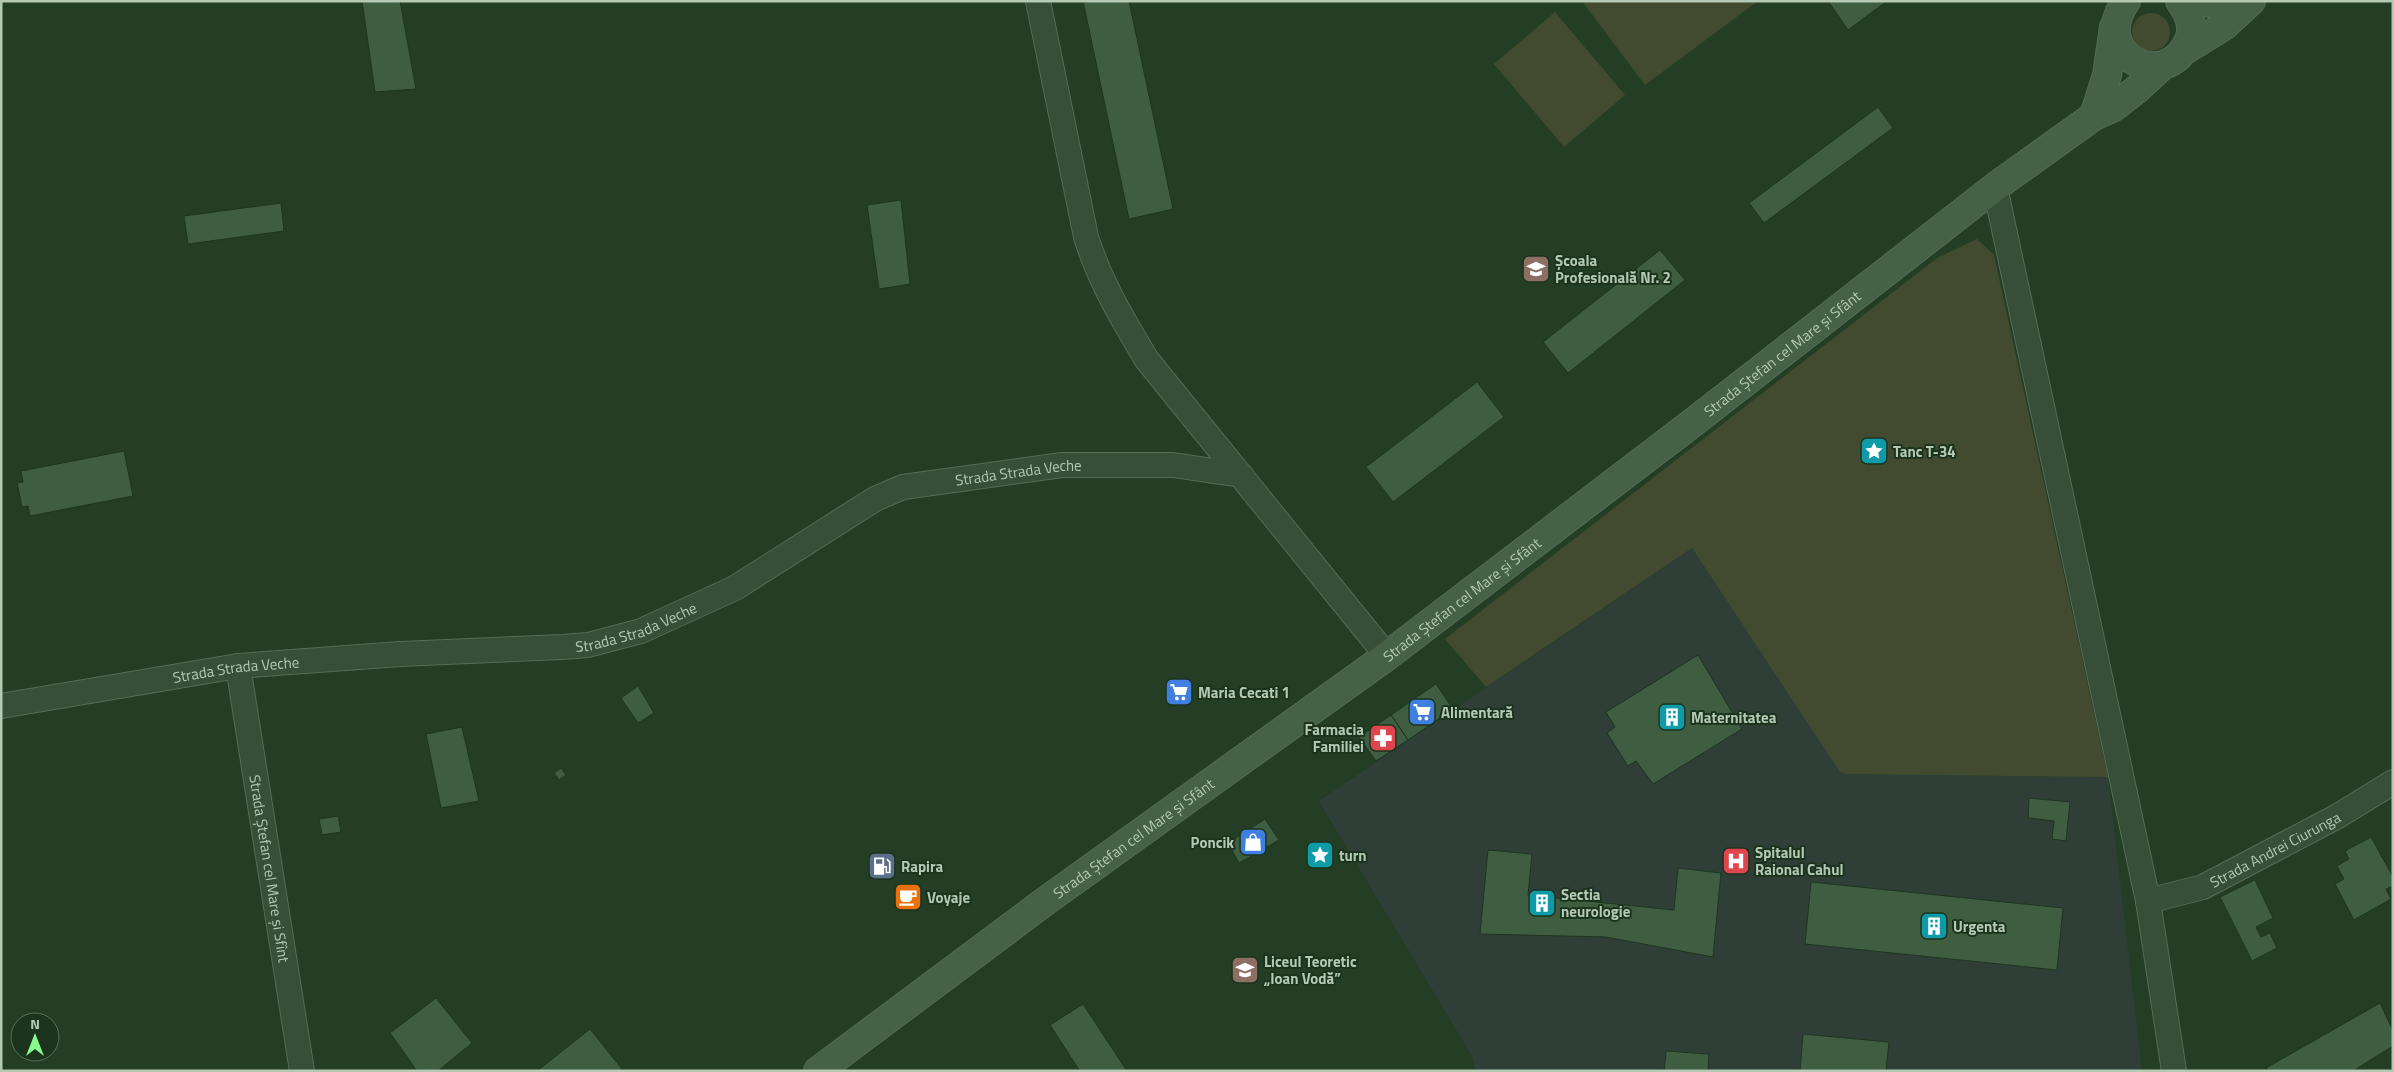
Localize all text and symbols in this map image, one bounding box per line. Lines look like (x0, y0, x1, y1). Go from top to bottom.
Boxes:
place label: Școala Profesională Nr. 2 (1555, 249, 1671, 289)
school or university icon: Școala Profesională Nr. 2 (1521, 254, 1551, 284)
street label: Strada Ștefan cel Mare și Sfânt (1699, 284, 1866, 422)
place icon: Tanc T-34 (1859, 436, 1889, 466)
place label: Tanc T-34 (1893, 440, 1956, 463)
street label: Strada Strada Veche (954, 454, 1082, 491)
street label: Strada Ștefan cel Mare și Sfânt (1378, 531, 1546, 667)
street label: Strada Strada Veche (574, 596, 700, 657)
street label: Strada Strada Veche (171, 650, 300, 688)
supermarket icon: Maria Cecati 1 (1164, 677, 1194, 707)
place label: Maria Cecati 1 (1198, 681, 1290, 704)
supermarket icon: Alimentară (1407, 697, 1437, 727)
place label: Alimentară (1441, 701, 1513, 724)
building icon: Maternitatea (1657, 702, 1687, 732)
place label: Maternitatea (1691, 706, 1777, 729)
place label: Farmacia Familiei (1305, 718, 1364, 758)
pharmacy icon: Farmacia Familiei (1368, 723, 1398, 753)
street label: Strada Ștefan cel Mare și Sfânt (1048, 772, 1219, 904)
street label: Strada Ștefan cel Mare și Sfînt (244, 773, 296, 965)
street label: Strada Andrei Ciurunga (2205, 805, 2345, 893)
shop icon: Poncik (1238, 827, 1268, 857)
place label: Poncik (1191, 831, 1234, 854)
place icon: turn (1305, 840, 1335, 870)
place label: Spitalul Raional Cahul (1755, 841, 1844, 881)
place label: turn (1339, 844, 1367, 867)
hospital icon: Spitalul Raional Cahul (1721, 846, 1751, 876)
fuel station icon: Rapira (867, 851, 897, 881)
place label: Rapira (901, 855, 944, 878)
cafe icon: Voyaje (893, 882, 923, 912)
place label: Sectia neurologie (1561, 883, 1631, 923)
place label: Voyaje (927, 886, 970, 909)
building icon: Sectia neurologie (1527, 888, 1557, 918)
building icon: Urgenta (1919, 911, 1949, 941)
place label: Urgenta (1953, 915, 2006, 938)
place label: Liceul Teoretic „Ioan Vodă” (1263, 950, 1357, 990)
school or university icon: Liceul Teoretic „Ioan Vodă” (1230, 955, 1260, 985)
north arrow (10, 1012, 60, 1062)
text: N (30, 1013, 40, 1034)

